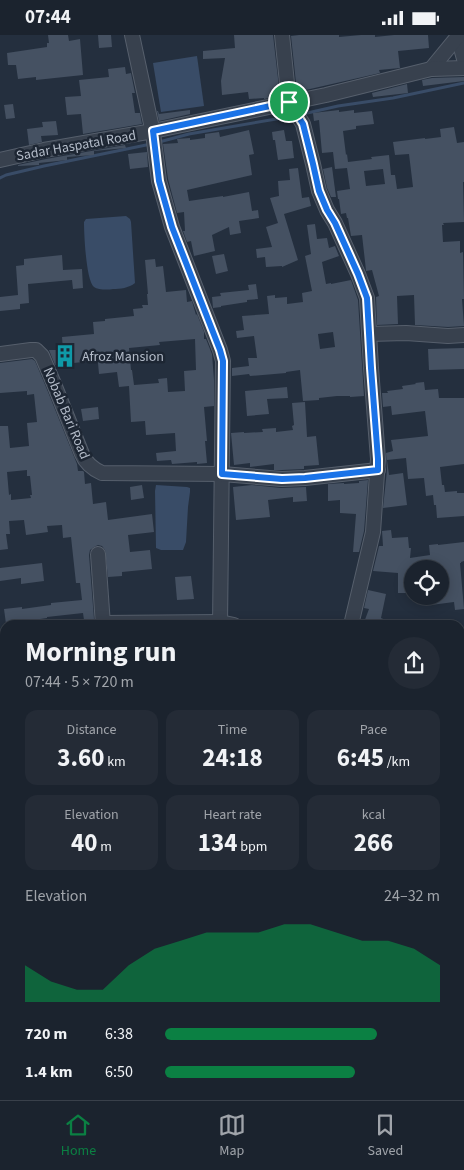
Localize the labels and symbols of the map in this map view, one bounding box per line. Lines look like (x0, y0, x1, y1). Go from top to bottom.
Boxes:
pin (268, 81, 310, 123)
street label: Sadar Haspatal Road (15, 126, 138, 166)
building icon: Afroz Mansion (52, 343, 78, 369)
place label: Afroz Mansion (82, 347, 164, 367)
street label: Nobab Bari Road (38, 364, 94, 463)

